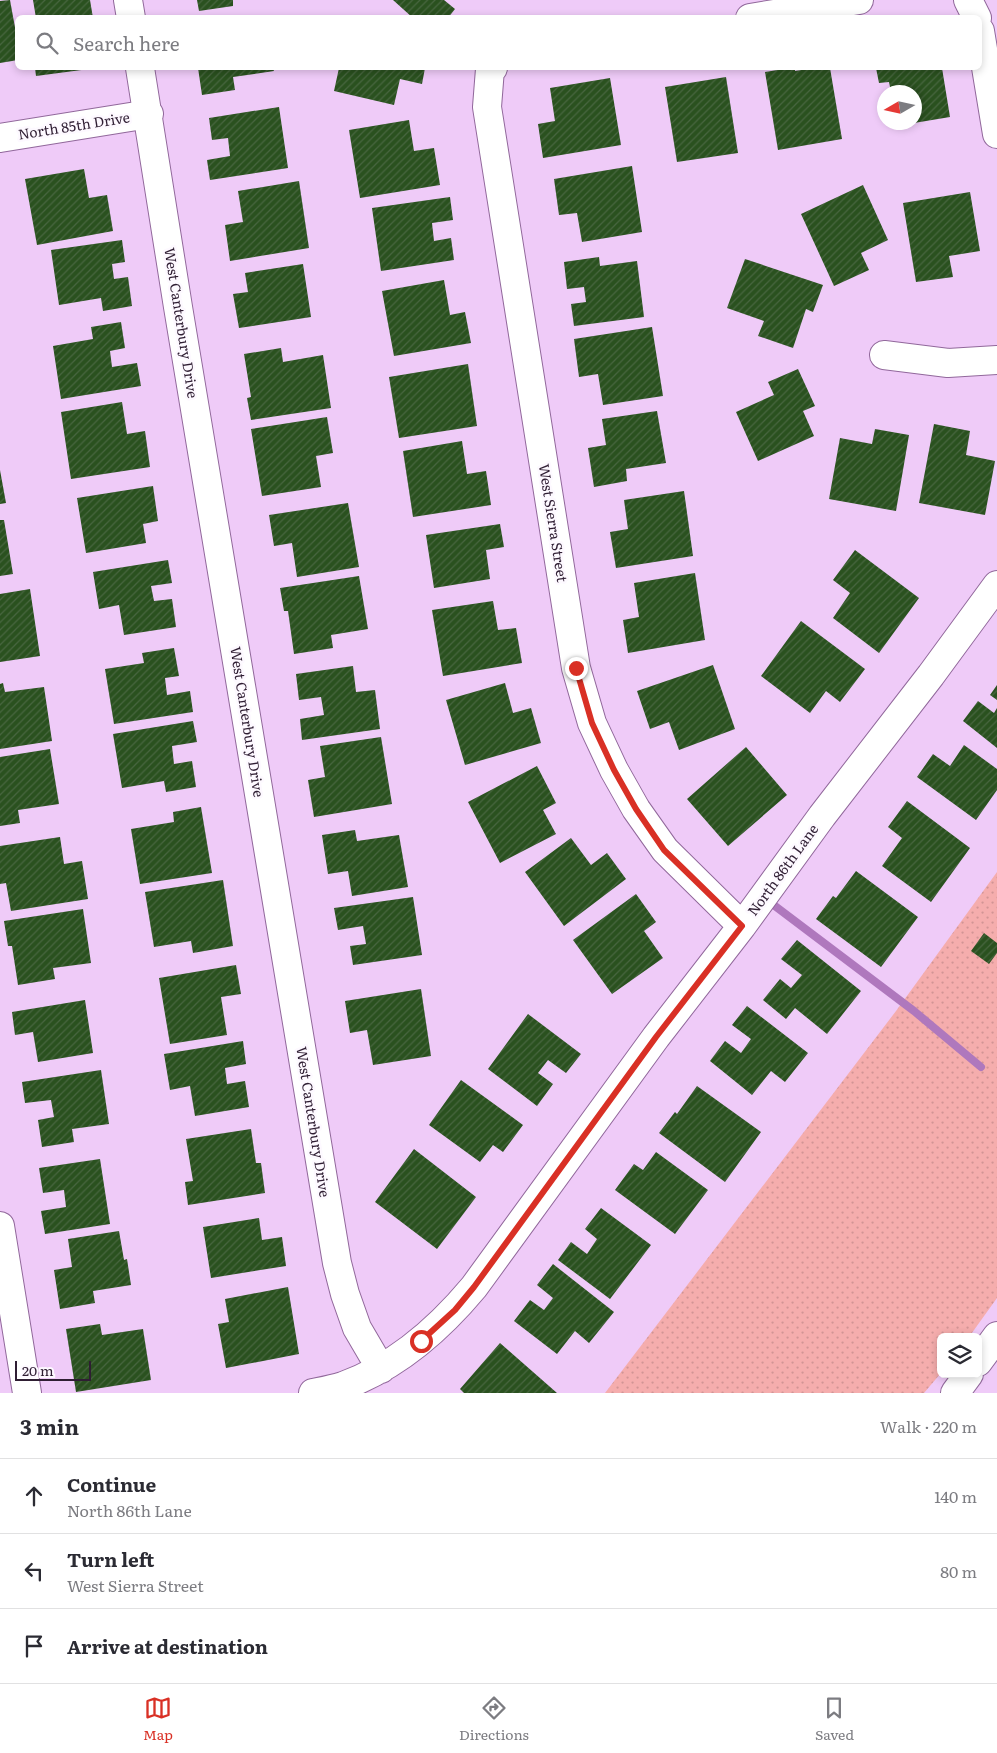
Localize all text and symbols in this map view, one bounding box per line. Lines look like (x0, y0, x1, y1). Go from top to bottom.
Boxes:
search box (15, 15, 982, 70)
icon: search (33, 29, 61, 57)
text: Search here (73, 29, 180, 57)
north arrow (877, 85, 922, 130)
street label: North 85th Drive (17, 106, 131, 144)
street label: West Canterbury Drive (160, 246, 204, 400)
street label: West Sierra Street (535, 462, 573, 584)
street label: West Canterbury Drive (226, 645, 270, 799)
route end (565, 657, 588, 680)
street label: North 86th Lane (742, 819, 822, 919)
street label: West Canterbury Drive (292, 1045, 336, 1199)
route start (410, 1330, 433, 1353)
map controls (937, 1333, 982, 1378)
button: layers (937, 1333, 982, 1378)
scale bar (15, 1358, 91, 1381)
text: 20 m (22, 1360, 54, 1380)
text: 3 min (20, 1410, 79, 1441)
text: Walk · 220 m (880, 1414, 977, 1438)
text: Continue (67, 1470, 156, 1498)
icon: ahead (20, 1482, 48, 1510)
text: 140 m (934, 1484, 977, 1508)
text: North 86th Lane (67, 1498, 192, 1522)
text: Turn left (67, 1545, 154, 1573)
icon: left (20, 1557, 48, 1585)
text: 80 m (940, 1559, 977, 1583)
text: West Sierra Street (67, 1573, 204, 1597)
icon: arrive (20, 1632, 48, 1660)
text: Arrive at destination (67, 1632, 268, 1660)
tab: Map (143, 1694, 173, 1744)
tab: Directions (459, 1694, 529, 1744)
tab: Saved (815, 1694, 854, 1744)

